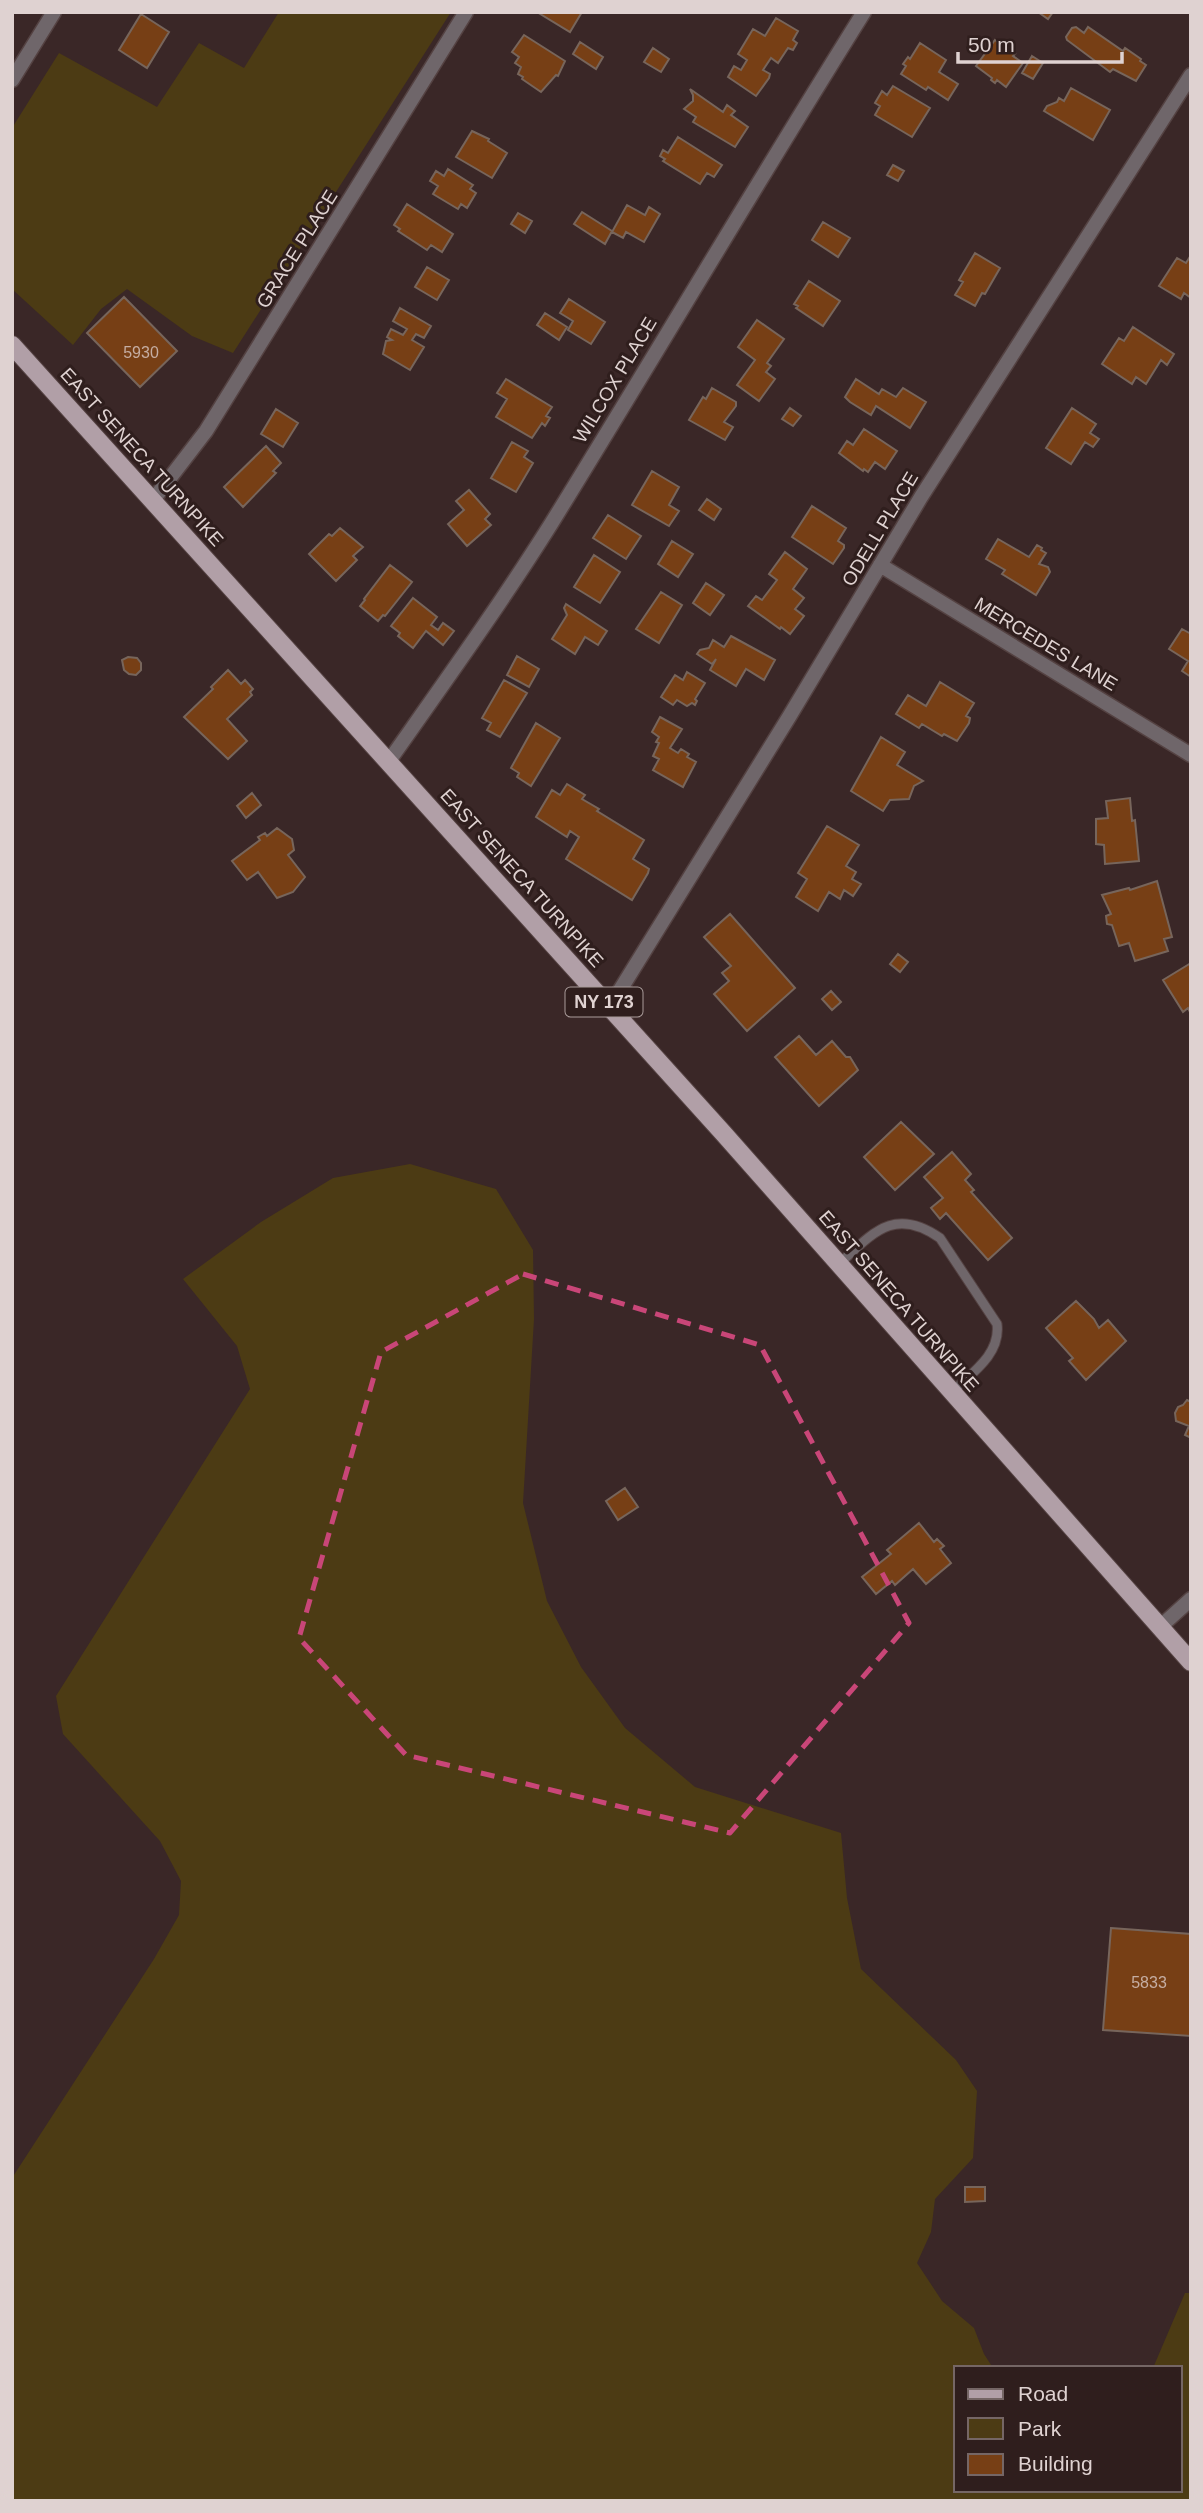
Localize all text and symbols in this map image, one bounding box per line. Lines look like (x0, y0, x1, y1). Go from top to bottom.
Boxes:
scale bar (958, 21, 1122, 65)
text: 50 m (968, 33, 1015, 56)
street label: GRACE PLACE (252, 186, 342, 312)
street label: WILCOX PLACE (569, 313, 661, 447)
house number: 5930 (123, 344, 159, 361)
street label: EAST SENECA TURNPIKE (56, 364, 228, 550)
street label: ODELL PLACE (838, 468, 922, 590)
street label: MERCEDES LANE (971, 593, 1121, 695)
street label: EAST SENECA TURNPIKE (436, 785, 608, 971)
road number: NY 173 (566, 987, 642, 1016)
street label: EAST SENECA TURNPIKE (815, 1206, 983, 1396)
house number: 5833 (1131, 1974, 1167, 1991)
legend (954, 2366, 1182, 2492)
text: Road (1018, 2382, 1068, 2405)
text: Park (1018, 2417, 1062, 2440)
text: Building (1018, 2452, 1093, 2475)

